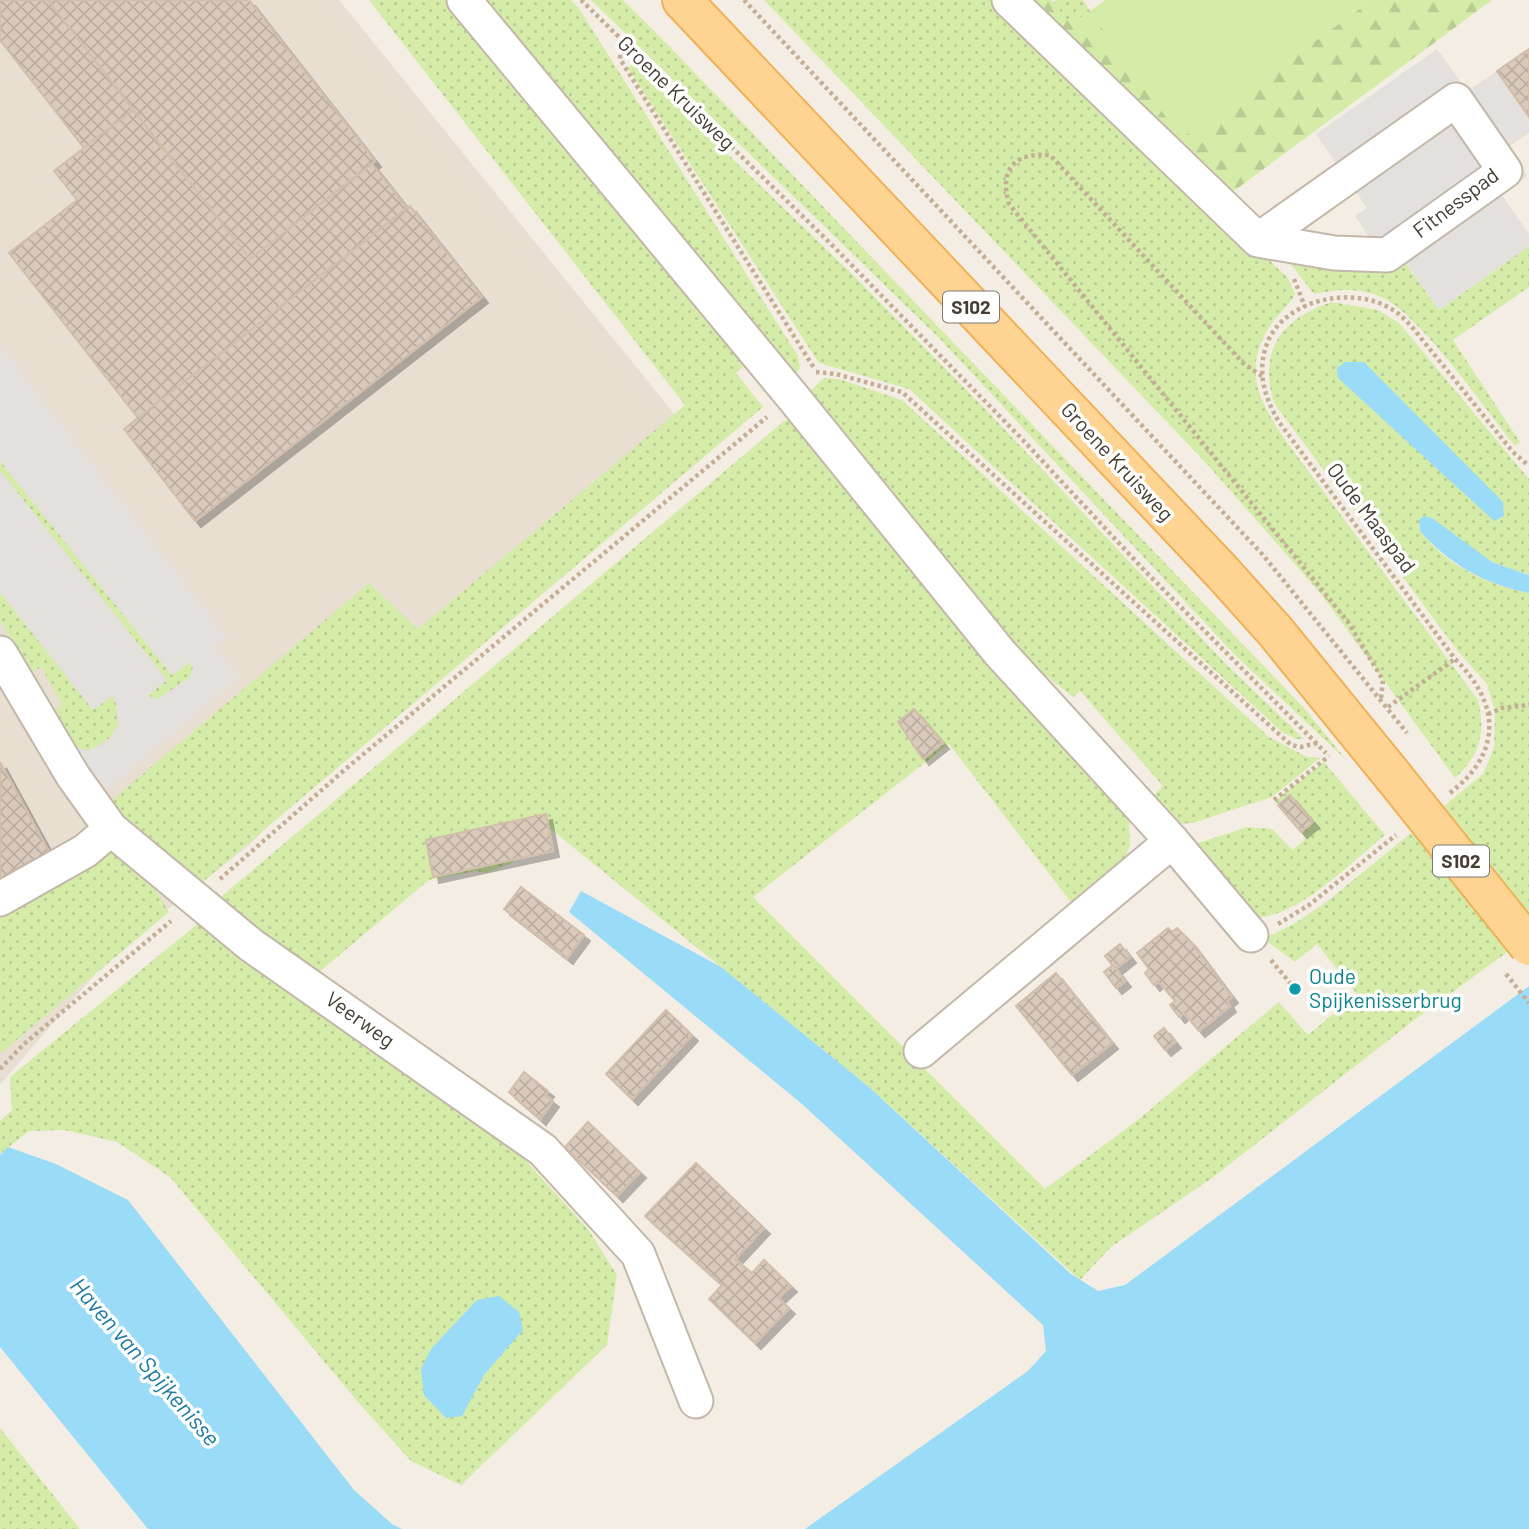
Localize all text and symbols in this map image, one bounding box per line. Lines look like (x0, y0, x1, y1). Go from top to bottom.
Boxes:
street label: Groene Kruisweg (613, 30, 741, 154)
street label: Fitnesspad (1407, 161, 1503, 242)
road number: S102 (943, 292, 999, 322)
street label: Groene Kruisweg (1057, 396, 1180, 526)
street label: Oude Maaspad (1323, 457, 1422, 577)
road number: S102 (1433, 846, 1489, 876)
place label: Oude Spijkenisserbrug (1309, 963, 1462, 1012)
marker: Oude Spijkenisserbrug (1287, 981, 1303, 997)
street label: Veerweg (322, 985, 400, 1052)
water label: Haven van Spijkenisse (65, 1271, 227, 1451)

